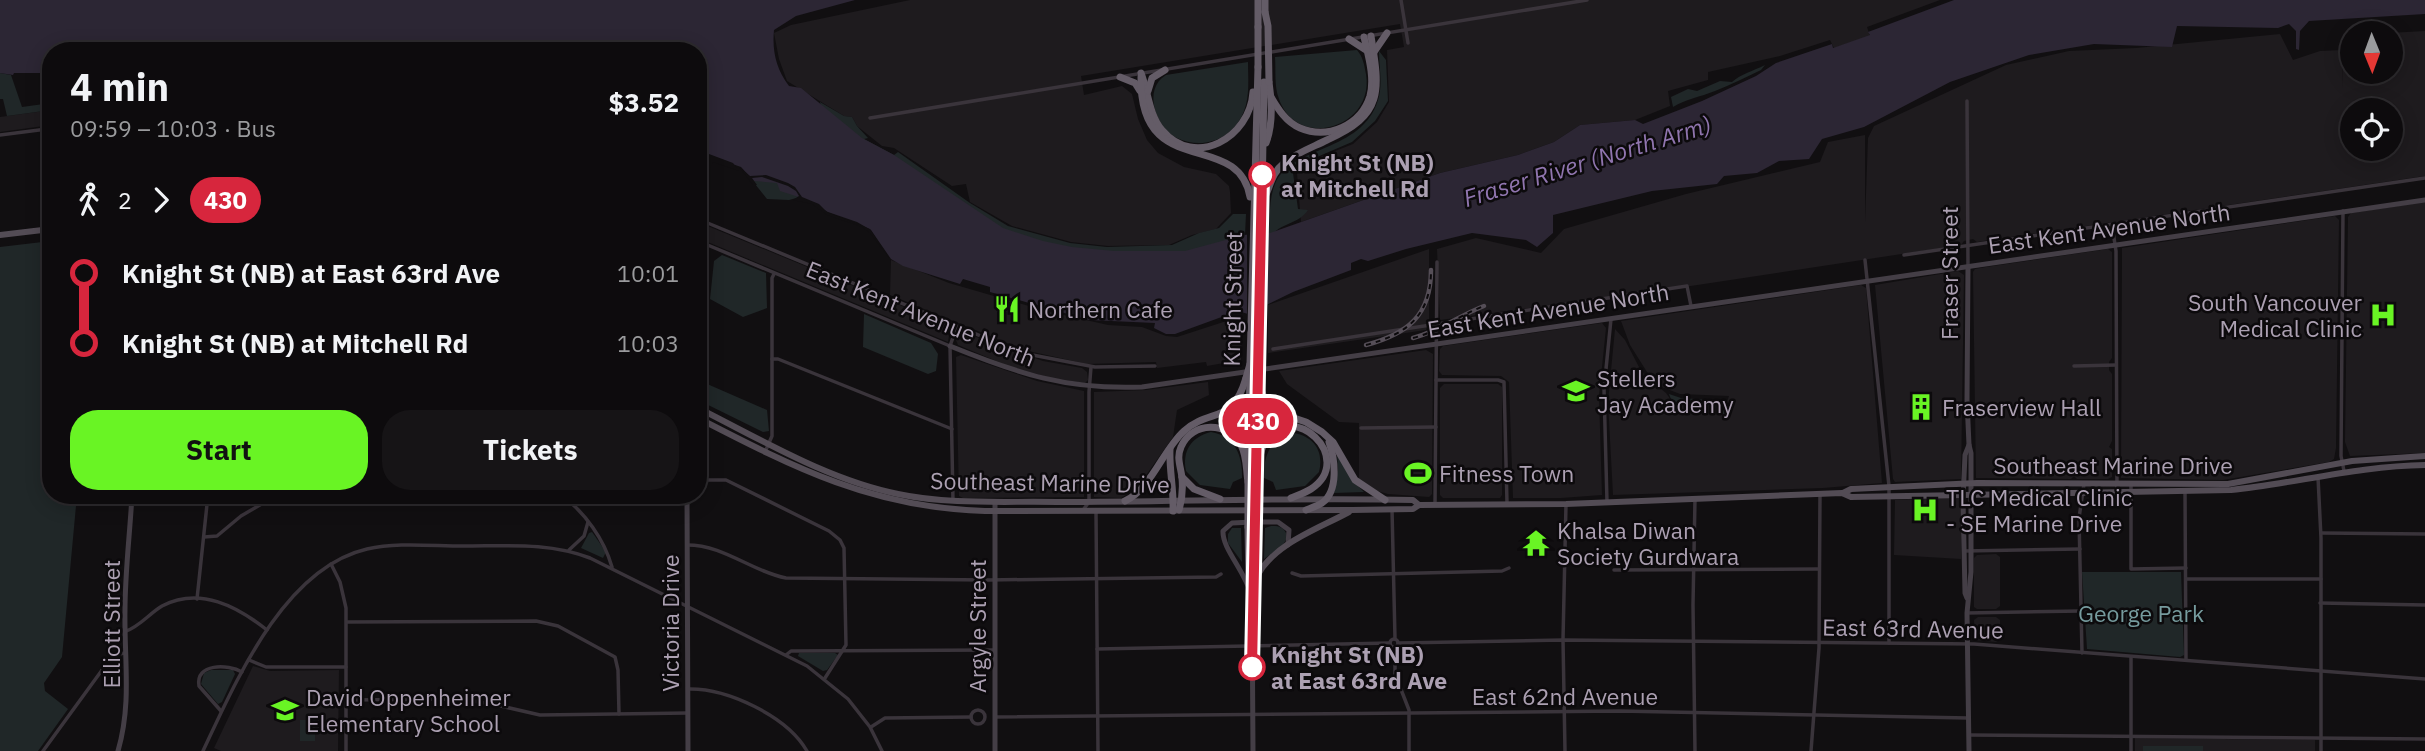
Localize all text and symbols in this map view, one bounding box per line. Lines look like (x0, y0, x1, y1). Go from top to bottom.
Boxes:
north arrow (2340, 21, 2403, 84)
map controls (2340, 21, 2403, 161)
text: 4 min (70, 62, 169, 111)
text: $3.52 (609, 85, 679, 119)
button: locate (2340, 98, 2403, 161)
water label: Fraser River (North Arm) (1459, 108, 1715, 214)
text: 09:59 – 10:03 · Bus (70, 113, 276, 143)
place label: Knight St (NB) at Mitchell Rd (1281, 147, 1434, 203)
marker: Knight St (NB) at Mitchell Rd (1249, 162, 1275, 188)
icon: walk (70, 181, 108, 219)
icon: forward (142, 181, 180, 219)
text: 430 (204, 184, 247, 216)
text: 2 (118, 185, 132, 215)
street label: East Kent Avenue North (1986, 196, 2232, 260)
street label: Fraser Street (1934, 206, 1964, 340)
street label: Knight Street (1216, 231, 1248, 367)
street label: East Kent Avenue North (802, 253, 1040, 373)
text: Knight St (NB) at East 63rd Ave (122, 256, 500, 290)
text: 10:01 (617, 258, 679, 288)
street label: East Kent Avenue North (1425, 276, 1671, 344)
place label: South Vancouver Medical Clinic (2188, 287, 2363, 343)
restaurant icon: Northern Cafe (992, 294, 1022, 324)
place label: Northern Cafe (1028, 294, 1173, 324)
hospital icon: South Vancouver Medical Clinic (2368, 300, 2398, 330)
text: Knight St (NB) at Mitchell Rd (122, 326, 468, 360)
text: 10:03 (617, 328, 679, 358)
place label: Stellers Jay Academy (1597, 363, 1734, 419)
school or university icon: Stellers Jay Academy (1561, 376, 1591, 406)
building icon: Fraserview Hall (1906, 392, 1936, 422)
place label: Fraserview Hall (1942, 392, 2101, 422)
line badge: 430 (1218, 398, 1298, 444)
text: 430 (1236, 405, 1280, 437)
button: Start (70, 410, 368, 490)
button: Tickets (382, 410, 679, 490)
street label: Southeast Marine Drive (1993, 450, 2233, 480)
sports icon: Fitness Town (1403, 458, 1433, 488)
place label: Fitness Town (1439, 458, 1574, 488)
street label: Southeast Marine Drive (930, 465, 1170, 499)
place label: TLC Medical Clinic - SE Marine Drive (1946, 482, 2132, 538)
hospital icon: TLC Medical Clinic - SE Marine Drive (1910, 495, 1940, 525)
place label: Khalsa Diwan Society Gurdwara (1557, 515, 1739, 571)
temple icon: Khalsa Diwan Society Gurdwara (1521, 528, 1551, 558)
street label: Victoria Drive (655, 554, 685, 692)
street label: Argyle Street (962, 559, 992, 693)
street label: Elliott Street (96, 560, 126, 688)
park label: George Park (2078, 598, 2204, 628)
street label: East 63rd Avenue (1822, 611, 2004, 645)
place label: Knight St (NB) at East 63rd Ave (1271, 639, 1447, 695)
marker: Knight St (NB) at East 63rd Ave (1239, 654, 1265, 680)
street label: East 62nd Avenue (1472, 681, 1658, 711)
place label: David Oppenheimer Elementary School (306, 682, 511, 738)
school or university icon: David Oppenheimer Elementary School (270, 695, 300, 725)

